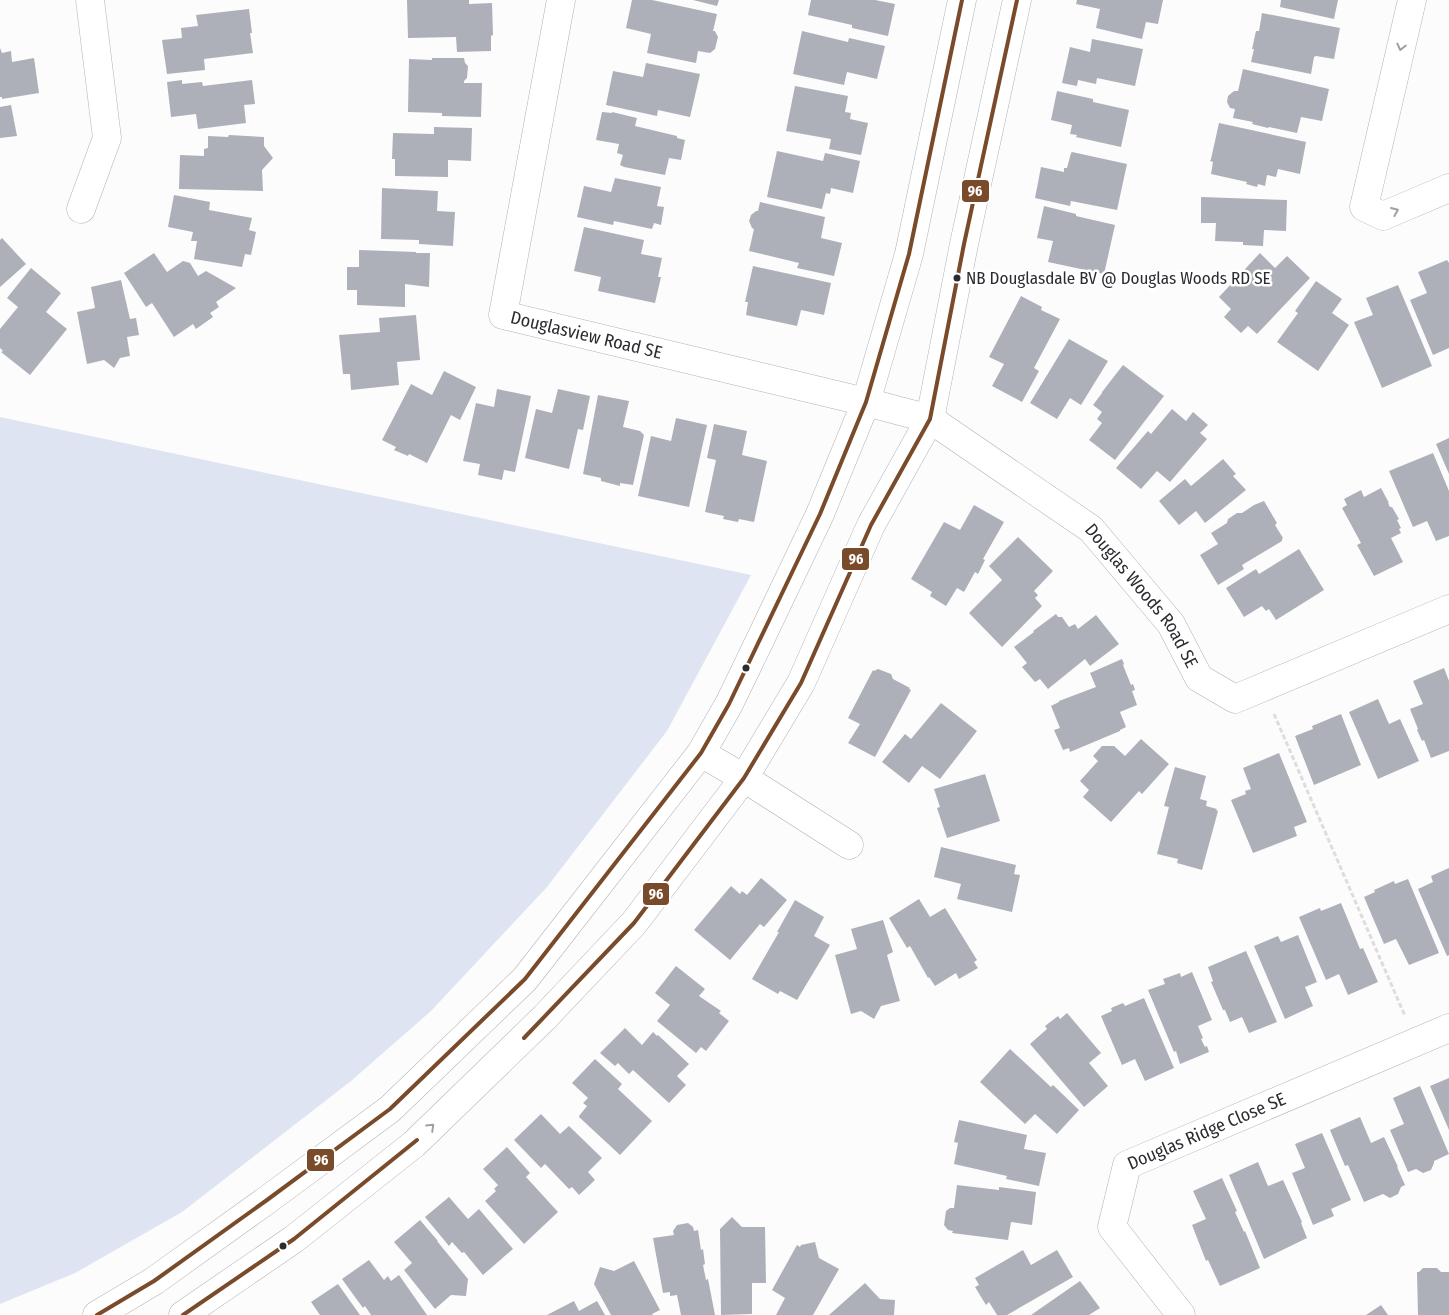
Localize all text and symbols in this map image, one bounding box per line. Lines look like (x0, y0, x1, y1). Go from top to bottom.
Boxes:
one-way arrow (1396, 43, 1407, 52)
line badge: 96 (961, 179, 990, 203)
text: 96 (968, 183, 982, 200)
one-way arrow (1390, 207, 1398, 217)
place label: NB Douglasdale BV @ Douglas Woods RD SE (966, 268, 1271, 289)
marker: NB Douglasdale BV @ Douglas Woods RD SE (952, 273, 962, 283)
street label: Douglasview Road SE (508, 306, 664, 364)
street label: Douglas Woods Road SE (1080, 519, 1203, 672)
line badge: 96 (841, 547, 870, 571)
text: 96 (849, 551, 863, 568)
unlabelled marker (741, 663, 751, 673)
line badge: 96 (642, 882, 670, 906)
text: 96 (649, 886, 663, 903)
street label: Douglas Ridge Close SE (1124, 1088, 1289, 1175)
one-way arrow (425, 1124, 434, 1133)
line badge: 96 (306, 1148, 335, 1172)
text: 96 (314, 1152, 328, 1169)
unlabelled marker (278, 1241, 288, 1251)

